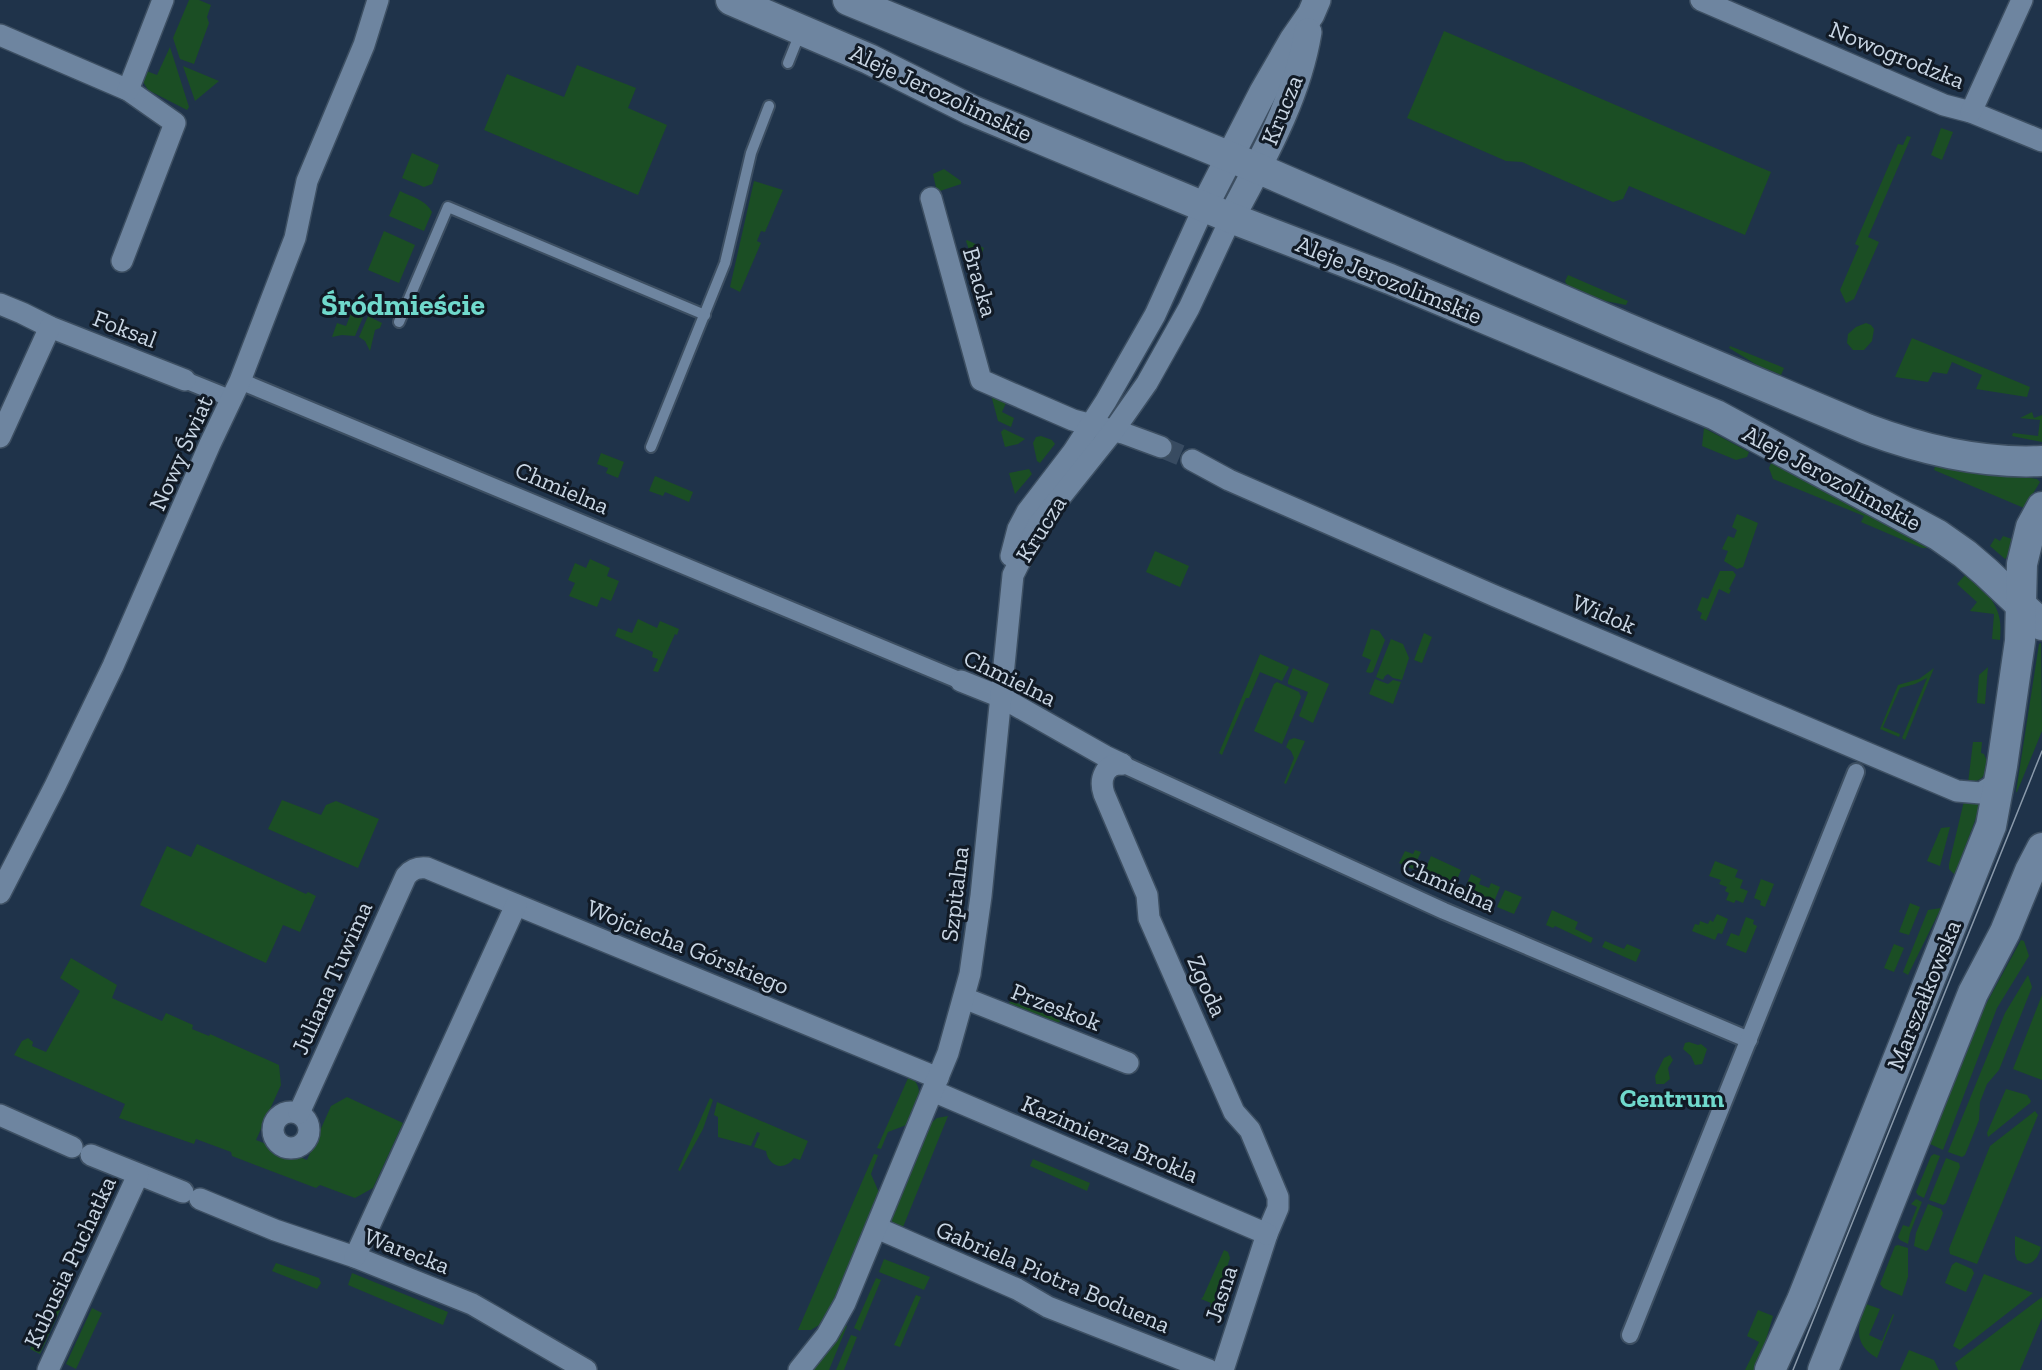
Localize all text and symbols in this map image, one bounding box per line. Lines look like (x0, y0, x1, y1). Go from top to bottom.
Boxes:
street label: Nowogrodzka (1825, 14, 1970, 95)
street label: Aleje Jerozolimskie (845, 38, 1037, 147)
street label: Krucza (1254, 70, 1309, 149)
street label: Aleje Jerozolimskie (1292, 229, 1486, 330)
street label: Bracka (957, 244, 1004, 321)
district label: Śródmieście (321, 287, 485, 323)
street label: Foksal (89, 303, 161, 354)
street label: Nowy Świat (142, 391, 219, 515)
street label: Aleje Jerozolimskie (1738, 418, 1926, 537)
street label: Chmielna (511, 455, 614, 520)
street label: Krucza (1009, 490, 1072, 567)
street label: Widok (1568, 587, 1641, 640)
street label: Chmielna (959, 643, 1062, 713)
street label: Szpitalna (934, 844, 975, 943)
street label: Chmielna (1398, 851, 1501, 918)
street label: Wojciecha Górskiego (583, 893, 794, 1000)
street label: Juliana Tuwima (285, 896, 378, 1059)
street label: Marszałkowska (1880, 915, 1967, 1074)
street label: Zgoda (1181, 951, 1234, 1021)
street label: Przeskok (1007, 976, 1106, 1037)
district label: Centrum (1620, 1082, 1724, 1114)
street label: Kazimierza Brokla (1017, 1088, 1203, 1189)
street label: Kubusia Puchatka (17, 1171, 122, 1352)
street label: Gabriela Piotra Boduena (932, 1214, 1175, 1339)
street label: Warecka (360, 1221, 455, 1280)
street label: Jasna (1198, 1262, 1243, 1326)

